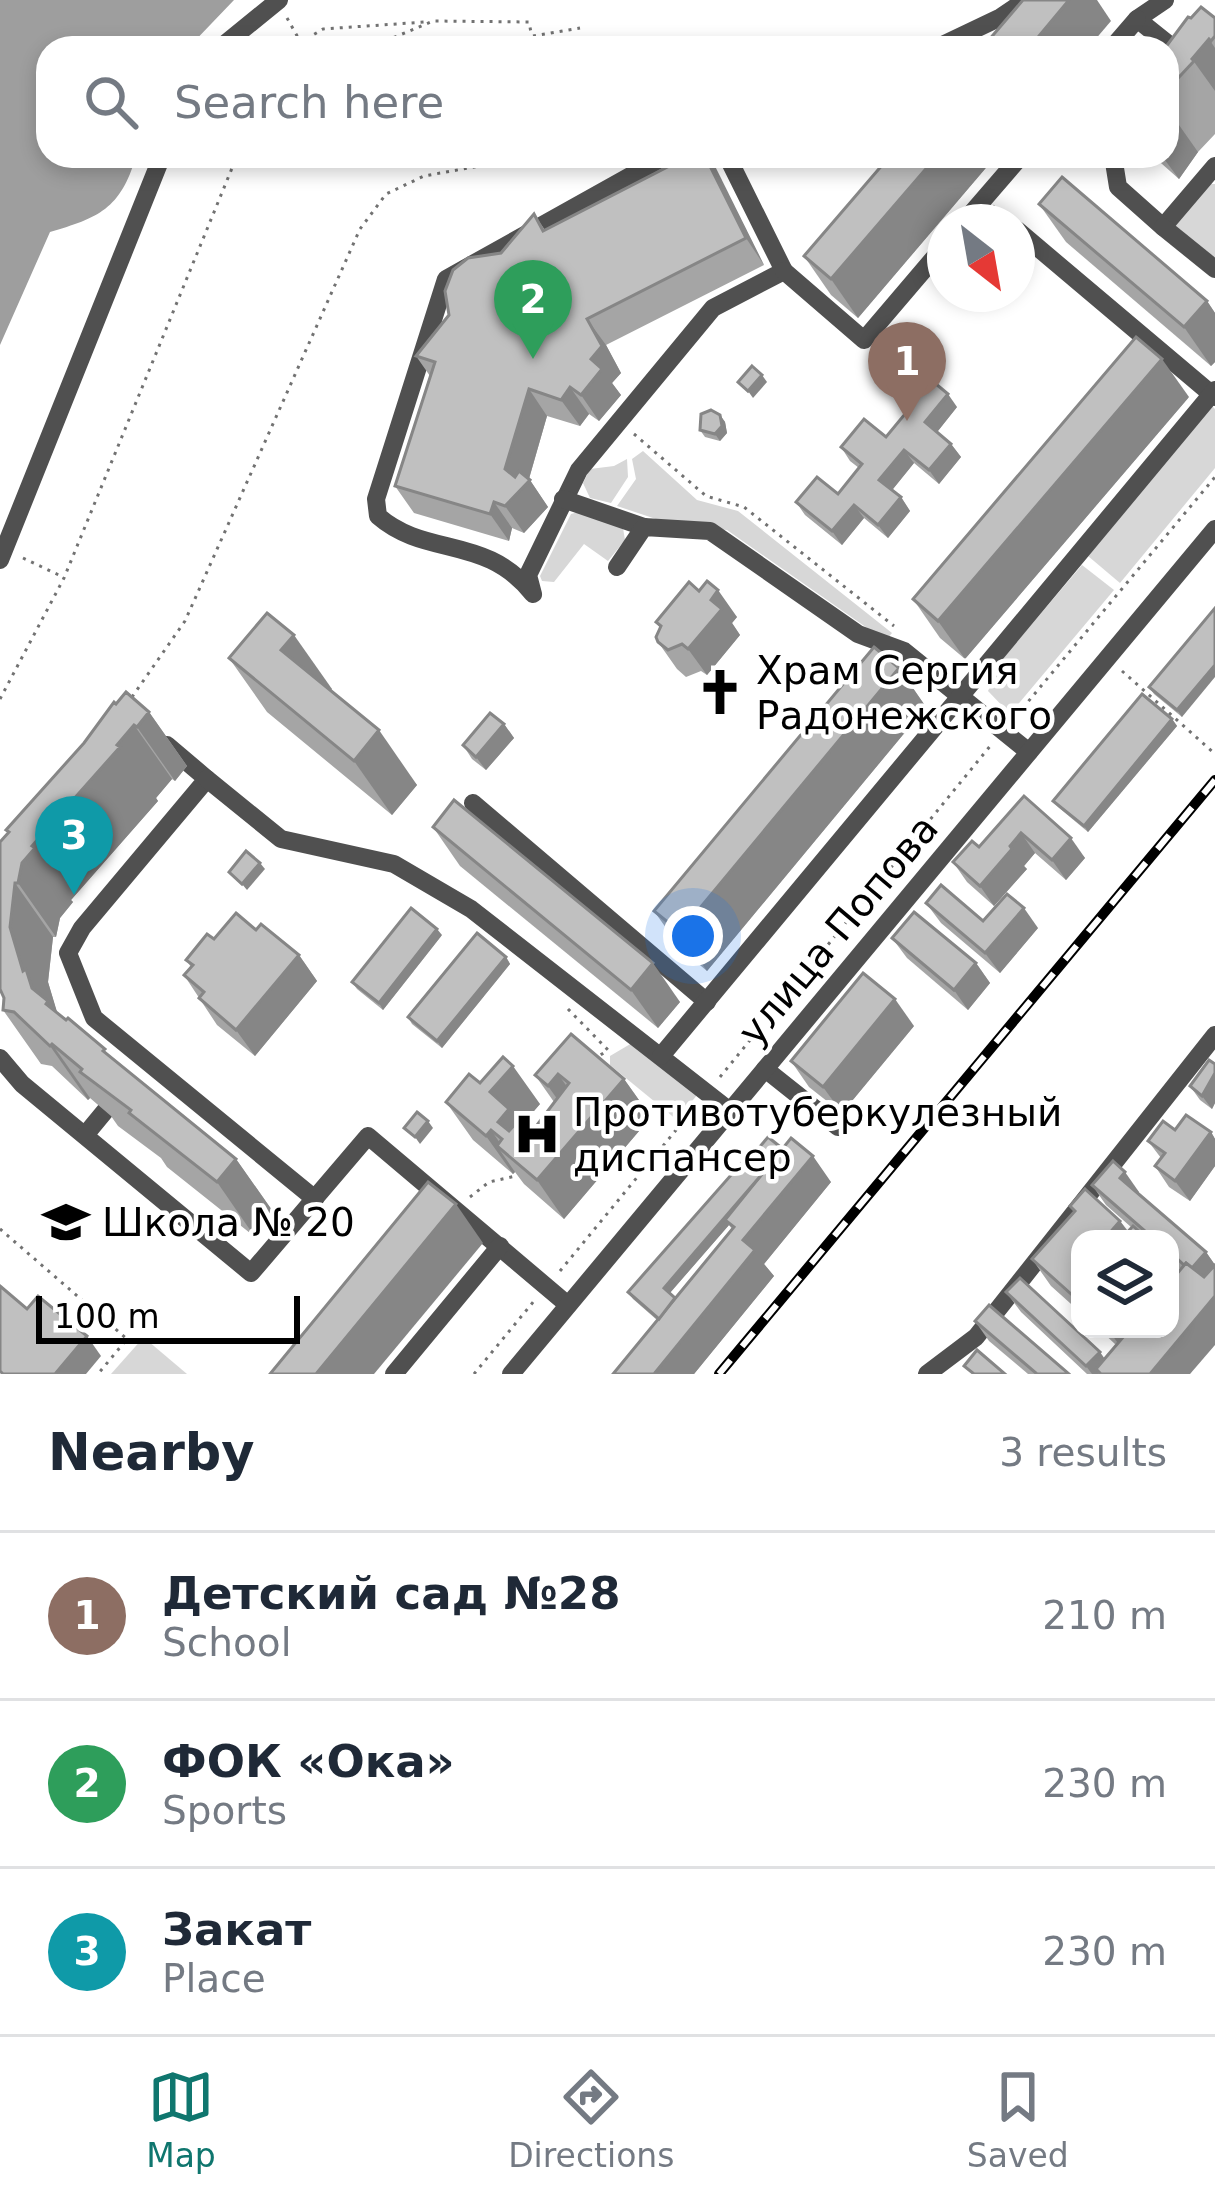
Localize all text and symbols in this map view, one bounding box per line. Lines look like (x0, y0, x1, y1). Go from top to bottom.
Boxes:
search box (36, 36, 1179, 168)
icon: search (78, 69, 144, 135)
text: Search here (174, 76, 444, 129)
north arrow (927, 204, 1035, 312)
pin: 2 (494, 260, 572, 359)
pin: 1 (868, 322, 946, 421)
place label: Храм Сергия Радонежского (756, 648, 1052, 738)
church icon: Храм Сергия Радонежского (695, 667, 745, 717)
pin: 3 (35, 796, 113, 895)
street label: улица Попова (729, 806, 947, 1054)
your location (663, 906, 723, 966)
place label: Противотуберкулезный диспансер (573, 1090, 1062, 1180)
hospital icon: Противотуберкулезный диспансер (512, 1109, 562, 1159)
school or university icon: Школа № 20 (41, 1197, 91, 1247)
place label: Школа № 20 (102, 1200, 355, 1245)
map controls (1071, 1230, 1179, 1338)
button: layers (1071, 1230, 1179, 1338)
scale bar (36, 1290, 300, 1343)
text: 100 m (54, 1297, 160, 1336)
text: Nearby (48, 1423, 255, 1482)
text: 3 results (999, 1430, 1167, 1475)
text: Детский сад №28 (162, 1567, 620, 1620)
text: 1 (73, 1593, 101, 1638)
text: 210 m (1042, 1593, 1167, 1638)
text: School (162, 1620, 291, 1665)
text: ФОК «Ока» (162, 1735, 455, 1788)
text: 2 (73, 1761, 101, 1806)
text: 230 m (1042, 1761, 1167, 1806)
text: Sports (162, 1788, 287, 1833)
text: Закат (162, 1903, 311, 1956)
text: 3 (73, 1929, 101, 1974)
text: 230 m (1042, 1929, 1167, 1974)
text: Place (162, 1956, 266, 2001)
tab: Map (146, 2064, 216, 2175)
tab: Directions (508, 2064, 674, 2175)
tab: Saved (967, 2064, 1069, 2175)

